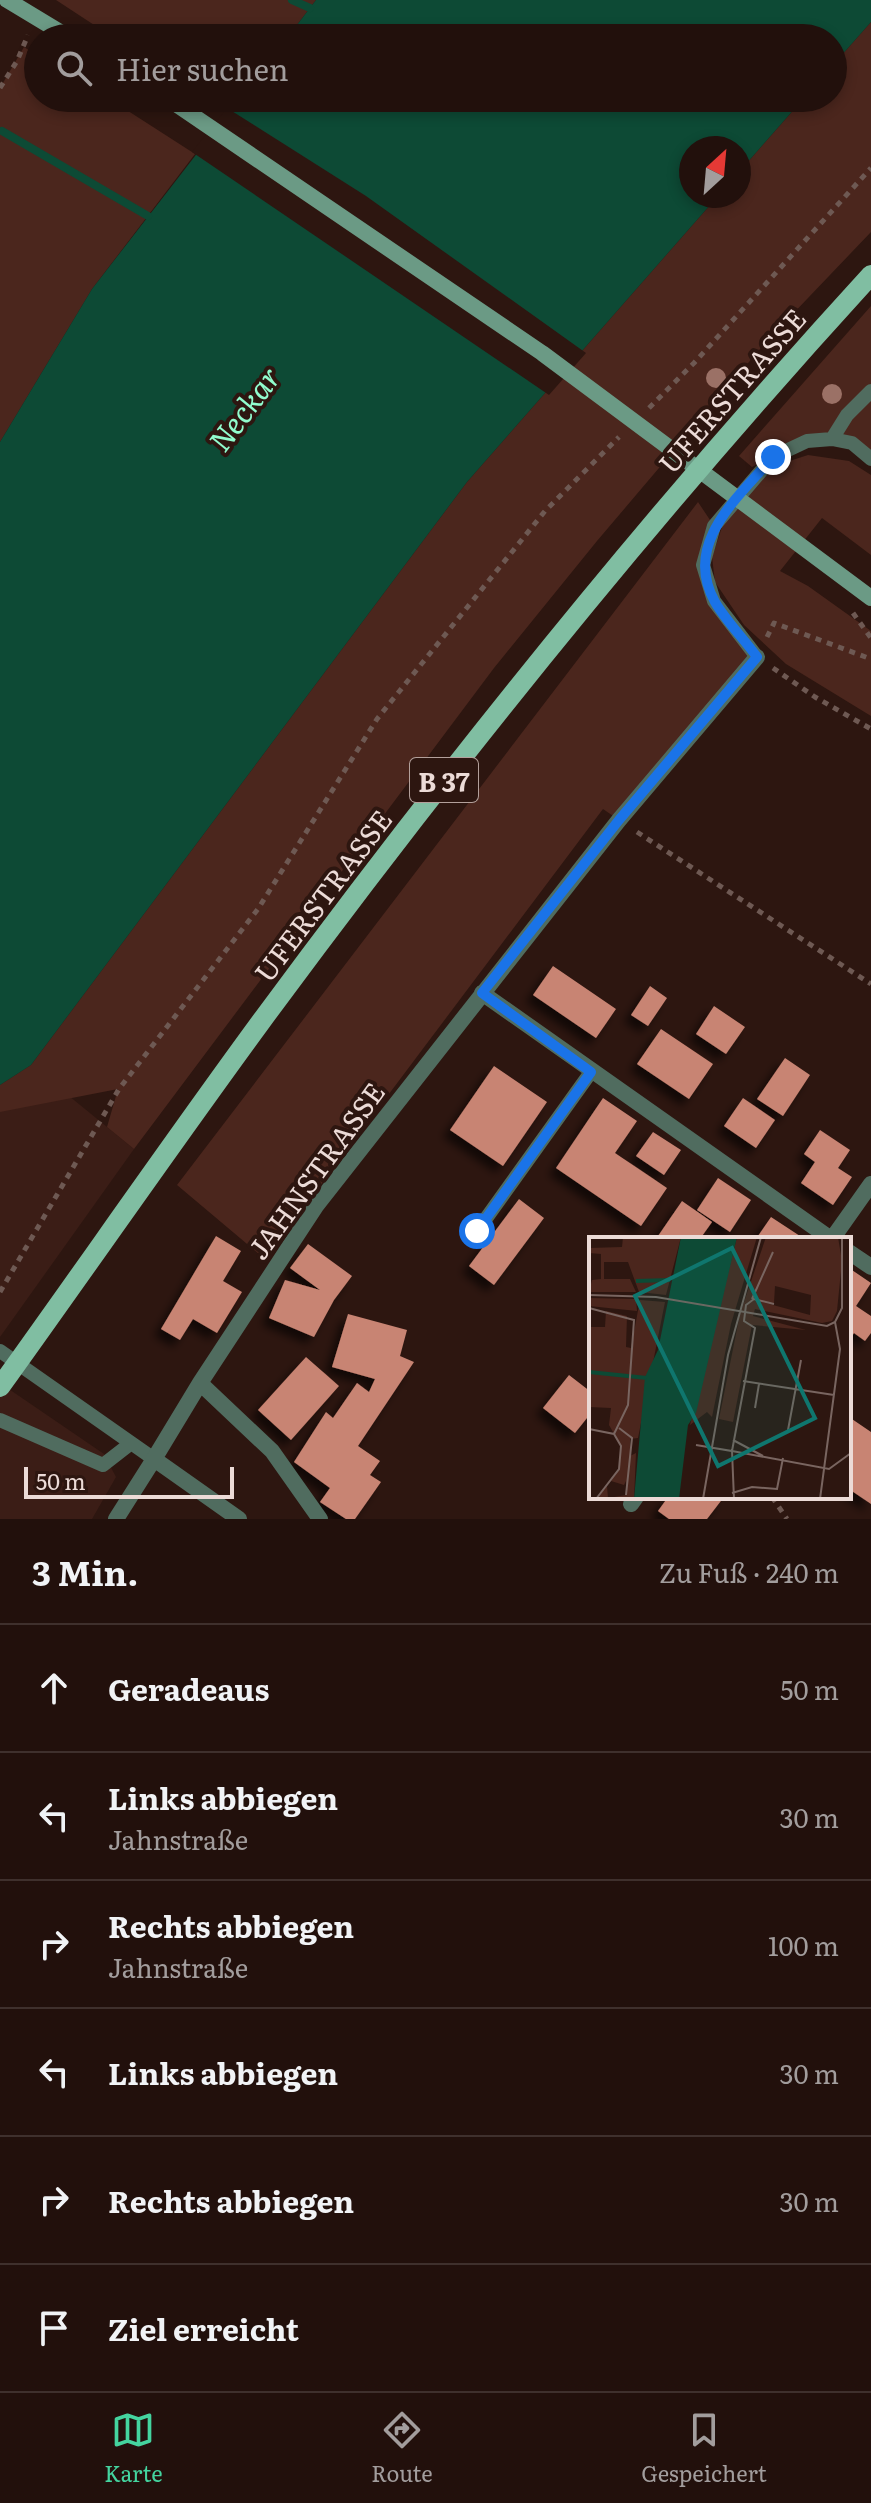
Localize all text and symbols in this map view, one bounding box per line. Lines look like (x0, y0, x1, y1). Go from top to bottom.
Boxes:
search box (24, 24, 847, 112)
icon: search (52, 46, 96, 90)
text: Hier suchen (116, 46, 289, 90)
north arrow (679, 136, 751, 208)
street label: UFERSTRASSE (647, 298, 815, 482)
water label: Neckar (197, 356, 289, 460)
route end (755, 439, 791, 475)
road number: B 37 (410, 758, 478, 802)
street label: UFERSTRASSE (243, 800, 401, 990)
street label: JAHNSTRASSE (236, 1073, 394, 1267)
route start (459, 1213, 495, 1249)
inset map (589, 1237, 851, 1499)
scale bar (24, 1463, 234, 1499)
text: 50 m (36, 1464, 86, 1497)
text: 3 Min. (32, 1546, 138, 1596)
text: Zu Fuß · 240 m (659, 1552, 839, 1591)
icon: ahead (32, 1666, 76, 1710)
text: Geradeaus (108, 1666, 270, 1710)
text: 50 m (780, 1669, 839, 1708)
text: Links abbiegen (108, 1775, 338, 1819)
icon: left (32, 1794, 76, 1838)
text: 30 m (779, 1797, 839, 1836)
text: Jahnstraße (108, 1819, 248, 1858)
text: Rechts abbiegen (108, 1903, 354, 1947)
icon: right (32, 1922, 76, 1966)
text: 100 m (768, 1925, 839, 1964)
text: Jahnstraße (108, 1947, 248, 1986)
icon: left (32, 2050, 76, 2094)
text: Links abbiegen (108, 2050, 338, 2094)
text: 30 m (779, 2053, 839, 2092)
icon: right (32, 2178, 76, 2222)
text: Rechts abbiegen (108, 2178, 354, 2222)
text: 30 m (779, 2181, 839, 2220)
icon: arrive (32, 2306, 76, 2350)
text: Ziel erreicht (108, 2306, 299, 2350)
tab: Karte (104, 2408, 163, 2489)
tab: Route (371, 2408, 433, 2489)
tab: Gespeichert (641, 2408, 767, 2489)

